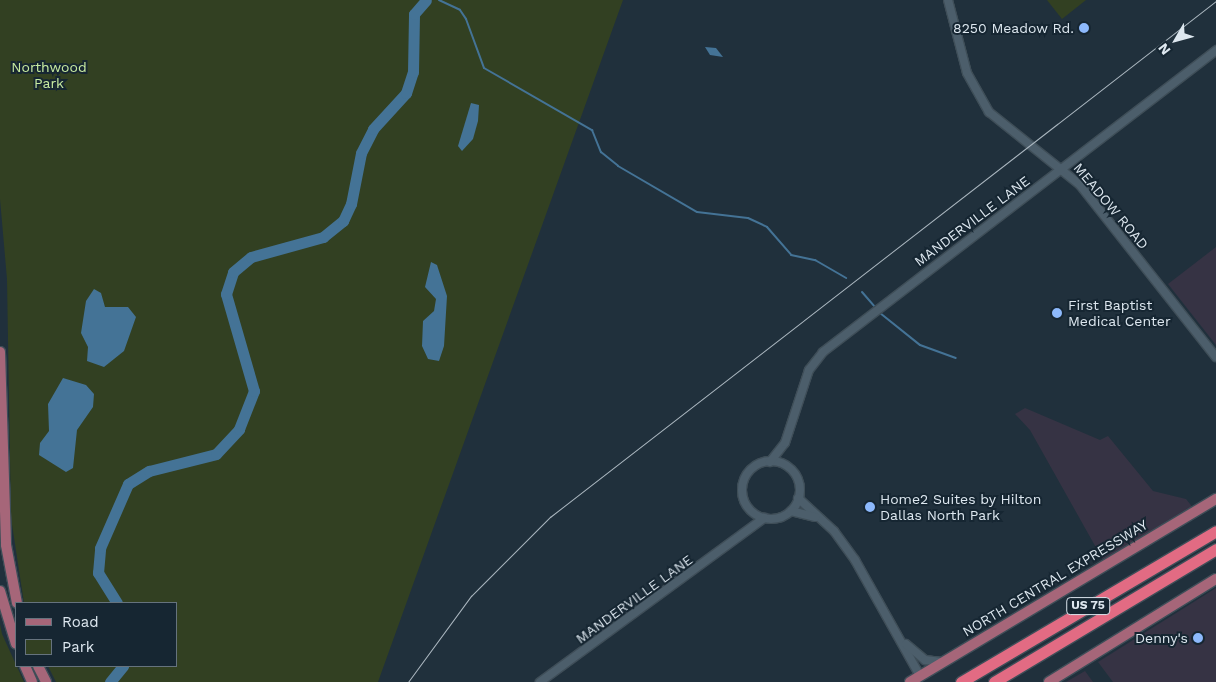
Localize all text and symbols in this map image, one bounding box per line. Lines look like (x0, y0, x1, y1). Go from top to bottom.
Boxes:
north arrow (1151, 15, 1201, 65)
place label: 8250 Meadow Rd. (953, 20, 1074, 36)
marker: 8250 Meadow Rd. (1078, 22, 1090, 34)
text: N (1155, 40, 1174, 58)
park label: Northwood Park (11, 59, 87, 92)
street label: MEADOW ROAD (1070, 159, 1152, 253)
street label: MANDERVILLE LANE (911, 172, 1033, 270)
place label: First Baptist Medical Center (1068, 297, 1171, 330)
marker: First Baptist Medical Center (1050, 306, 1064, 320)
place label: Home2 Suites by Hilton Dallas North Park (880, 491, 1042, 524)
marker: Home2 Suites by Hilton Dallas North Park (864, 501, 876, 513)
street label: NORTH CENTRAL EXPRESSWAY (959, 516, 1151, 640)
street label: MANDERVILLE LANE (572, 551, 696, 647)
road number: US 75 (1066, 596, 1110, 616)
legend (15, 602, 178, 667)
text: Road (62, 613, 99, 631)
place label: Denny's (1135, 630, 1188, 646)
marker: Denny's (1192, 632, 1204, 644)
text: Park (62, 638, 94, 656)

